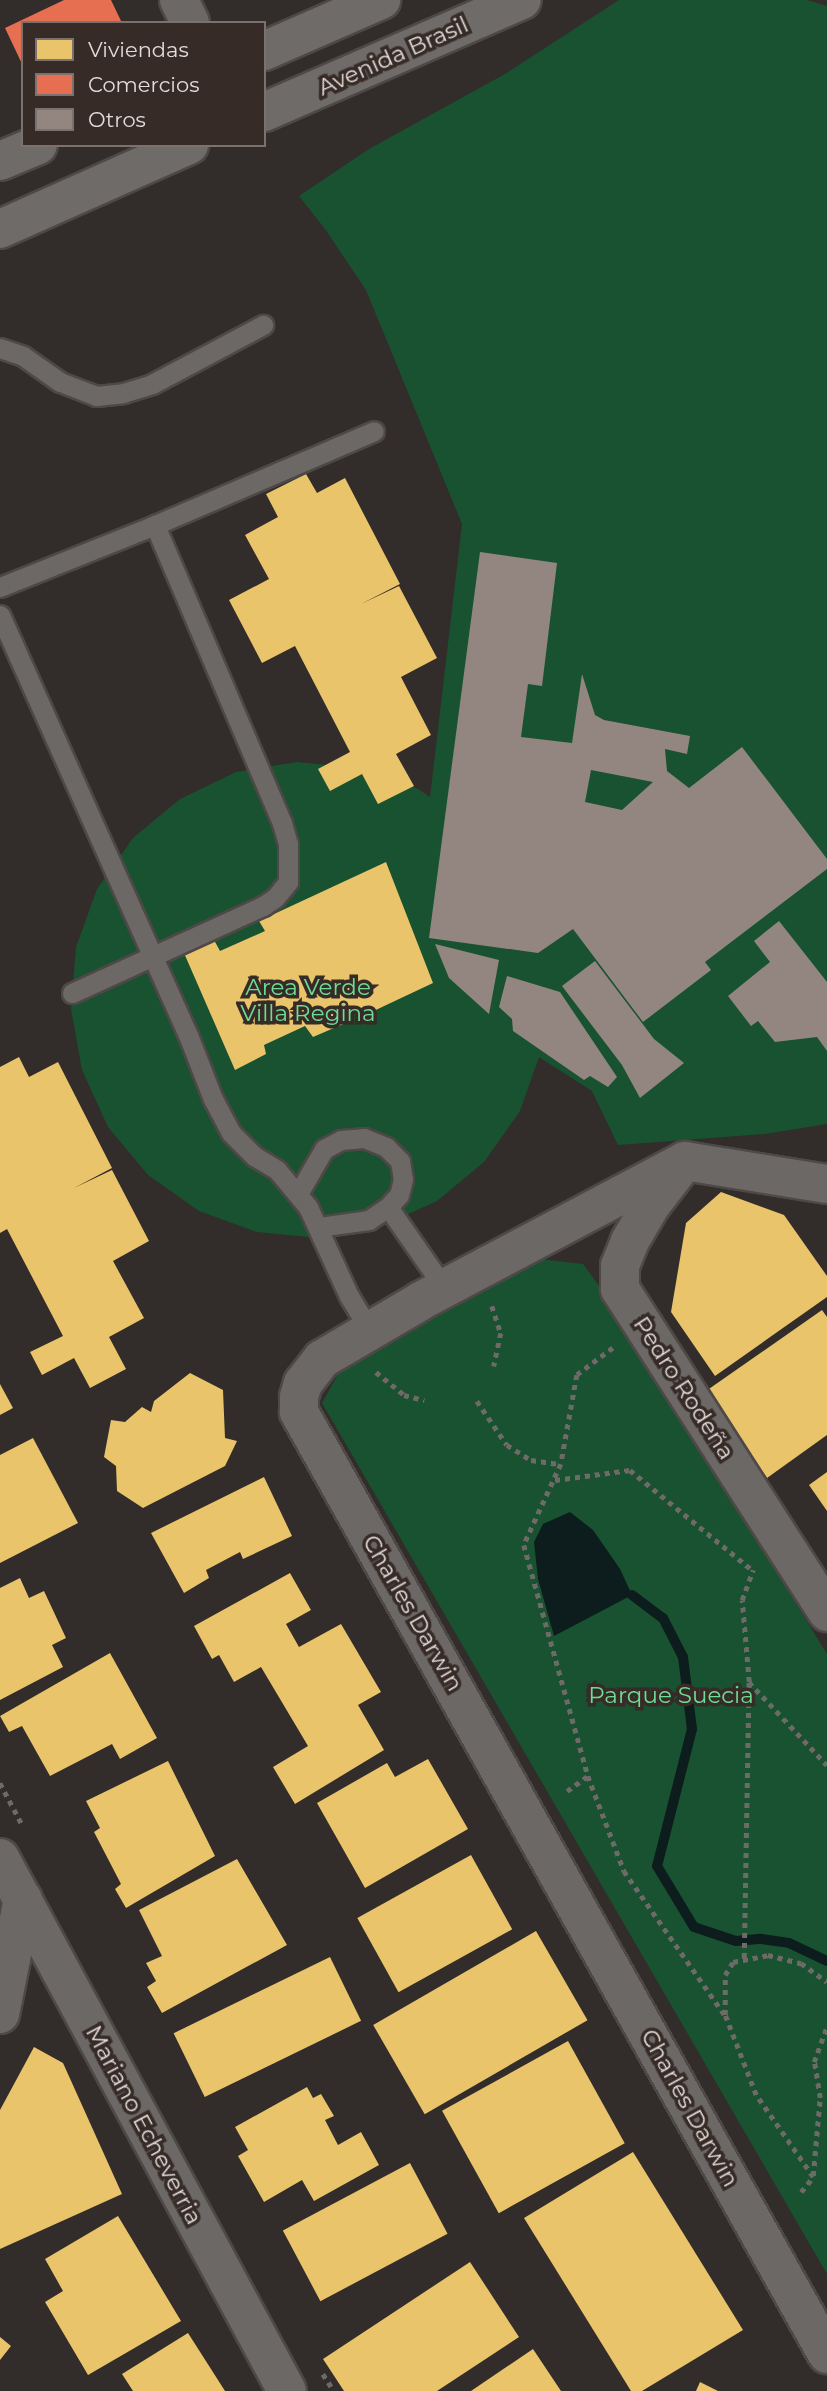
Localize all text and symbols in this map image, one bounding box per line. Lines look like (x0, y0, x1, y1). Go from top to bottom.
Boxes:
street label: Avenida Brasil (314, 11, 472, 101)
legend (21, 21, 266, 147)
text: Viviendas (88, 37, 189, 62)
text: Comercios (88, 72, 199, 97)
text: Otros (88, 107, 146, 132)
park label: Area Verde Villa Regina (240, 973, 376, 1027)
street label: Pedro Rodeña (628, 1311, 740, 1465)
street label: Charles Darwin (357, 1530, 469, 1696)
park label: Parque Suecia (588, 1681, 754, 1709)
street label: Mariano Echeverria (80, 2021, 208, 2229)
street label: Charles Darwin (635, 2024, 745, 2192)

